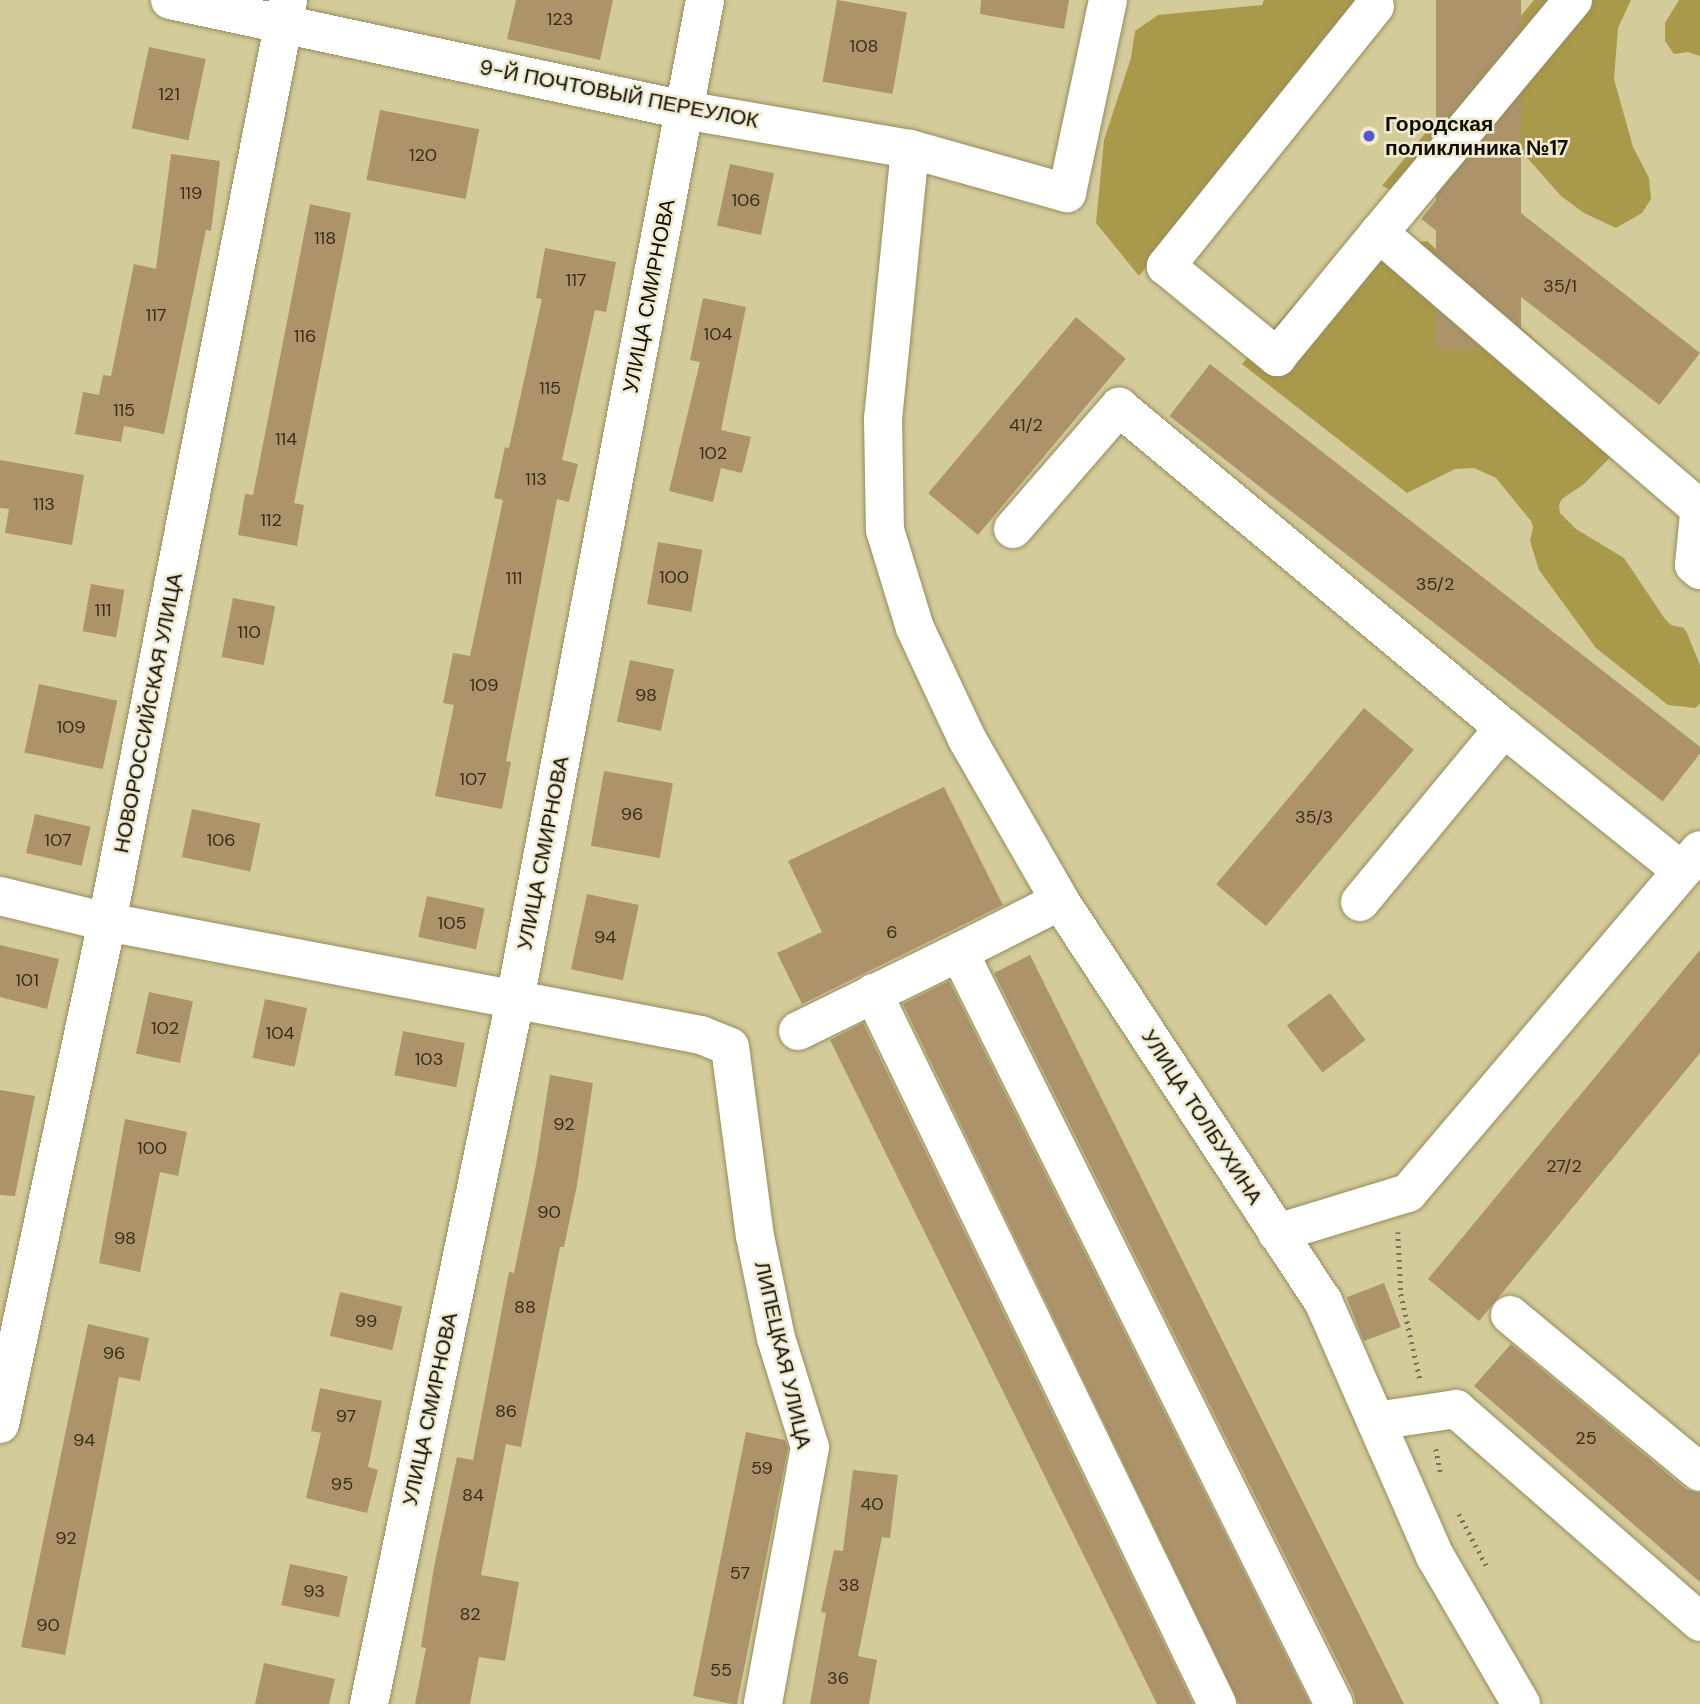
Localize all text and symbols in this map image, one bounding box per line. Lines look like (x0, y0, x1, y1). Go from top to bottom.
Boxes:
house number: 123 (547, 8, 573, 30)
house number: 108 (850, 35, 878, 57)
street label: 9-Й ПОЧТОВЫЙ ПЕРЕУЛОК (477, 55, 761, 133)
house number: 121 (158, 83, 180, 105)
place label: Городская поликлиника №17 (1385, 111, 1568, 161)
marker: Городская поликлиника №17 (1359, 126, 1379, 146)
house number: 120 (409, 144, 437, 166)
house number: 119 (180, 182, 202, 204)
house number: 106 (731, 189, 761, 211)
street label: УЛИЦА СМИРНОВА (618, 197, 680, 395)
house number: 118 (314, 227, 336, 249)
house number: 117 (566, 269, 586, 291)
house number: 35/1 (1543, 275, 1577, 297)
house number: 117 (146, 304, 166, 326)
house number: 104 (704, 323, 732, 345)
house number: 116 (294, 325, 316, 347)
house number: 115 (539, 377, 561, 399)
house number: 115 (113, 399, 135, 421)
house number: 41/2 (1009, 414, 1043, 436)
house number: 114 (275, 428, 297, 450)
house number: 102 (699, 442, 727, 464)
house number: 113 (525, 468, 547, 490)
house number: 113 (33, 493, 55, 515)
house number: 112 (260, 509, 282, 531)
house number: 100 (659, 566, 689, 588)
house number: 111 (506, 567, 522, 589)
street label: НОВОРОССИЙСКАЯ УЛИЦА (108, 571, 188, 855)
house number: 35/2 (1416, 573, 1454, 595)
house number: 111 (95, 599, 111, 621)
house number: 110 (237, 621, 261, 643)
house number: 109 (469, 674, 499, 696)
house number: 98 (635, 684, 657, 706)
house number: 109 (56, 716, 86, 738)
street label: УЛИЦА СМИРНОВА (512, 754, 574, 952)
house number: 107 (459, 768, 487, 790)
house number: 96 (621, 803, 643, 825)
house number: 35/3 (1295, 806, 1333, 828)
house number: 107 (44, 829, 72, 851)
house number: 106 (206, 829, 236, 851)
house number: 105 (438, 912, 466, 934)
house number: 6 (886, 921, 898, 943)
house number: 94 (594, 926, 616, 948)
house number: 101 (15, 969, 39, 991)
house number: 102 (151, 1017, 179, 1039)
house number: 104 (266, 1022, 294, 1044)
street label: УЛИЦА ТОЛБУХИНА (1136, 1025, 1268, 1209)
house number: 103 (415, 1048, 443, 1070)
house number: 92 (553, 1113, 575, 1135)
house number: 100 (137, 1137, 167, 1159)
house number: 27/2 (1546, 1155, 1582, 1177)
house number: 90 (537, 1201, 561, 1223)
house number: 98 (114, 1227, 136, 1249)
street label: ЛИПЕЦКАЯ УЛИЦА (749, 1259, 817, 1451)
house number: 88 (514, 1296, 536, 1318)
house number: 99 (355, 1310, 377, 1332)
street label: УЛИЦА СМИРНОВА (397, 1310, 463, 1508)
house number: 96 (103, 1342, 125, 1364)
house number: 86 (495, 1400, 517, 1422)
house number: 97 (336, 1405, 356, 1427)
house number: 25 (1575, 1427, 1597, 1449)
house number: 94 (73, 1429, 95, 1451)
house number: 59 (751, 1457, 773, 1479)
house number: 95 (331, 1473, 353, 1495)
house number: 84 (462, 1484, 484, 1506)
house number: 40 (860, 1493, 884, 1515)
house number: 92 (55, 1527, 77, 1549)
house number: 57 (730, 1562, 750, 1584)
house number: 38 (838, 1574, 860, 1596)
house number: 93 (303, 1580, 325, 1602)
house number: 82 (459, 1603, 481, 1625)
house number: 90 (36, 1614, 60, 1636)
house number: 55 (710, 1659, 732, 1681)
house number: 36 (827, 1667, 849, 1689)

